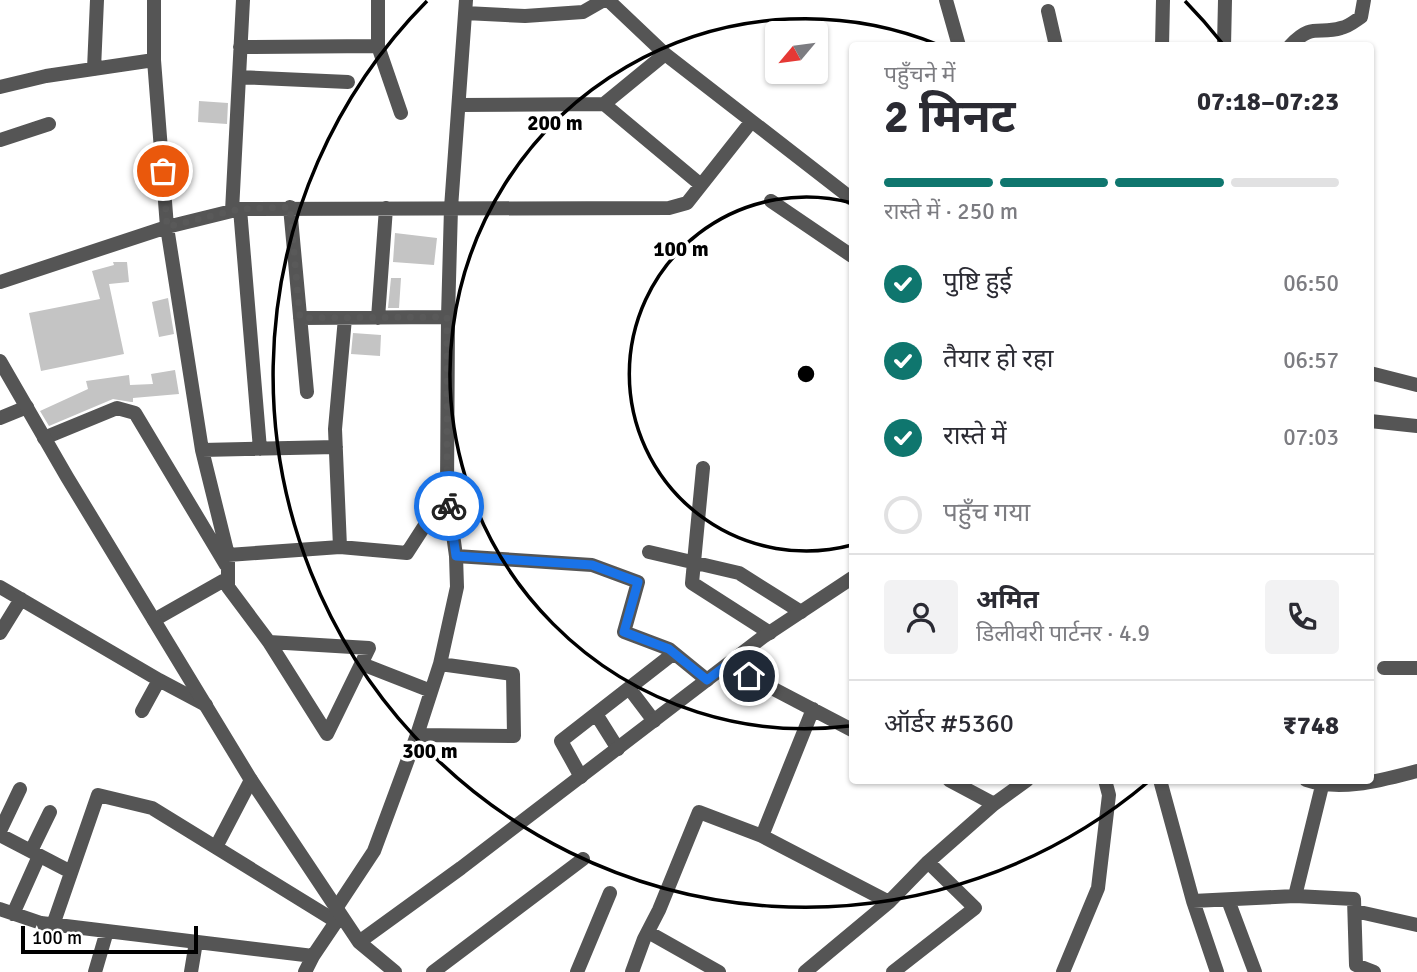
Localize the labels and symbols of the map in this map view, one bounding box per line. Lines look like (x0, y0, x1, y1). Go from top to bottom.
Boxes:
north arrow (765, 21, 828, 84)
text: 200 m (527, 110, 583, 136)
pin (133, 141, 193, 201)
text: 100 m (653, 236, 709, 262)
centre of rings (794, 362, 818, 386)
courier (414, 471, 484, 541)
pin (719, 646, 779, 706)
text: 300 m (402, 738, 458, 764)
scale bar (21, 923, 198, 955)

